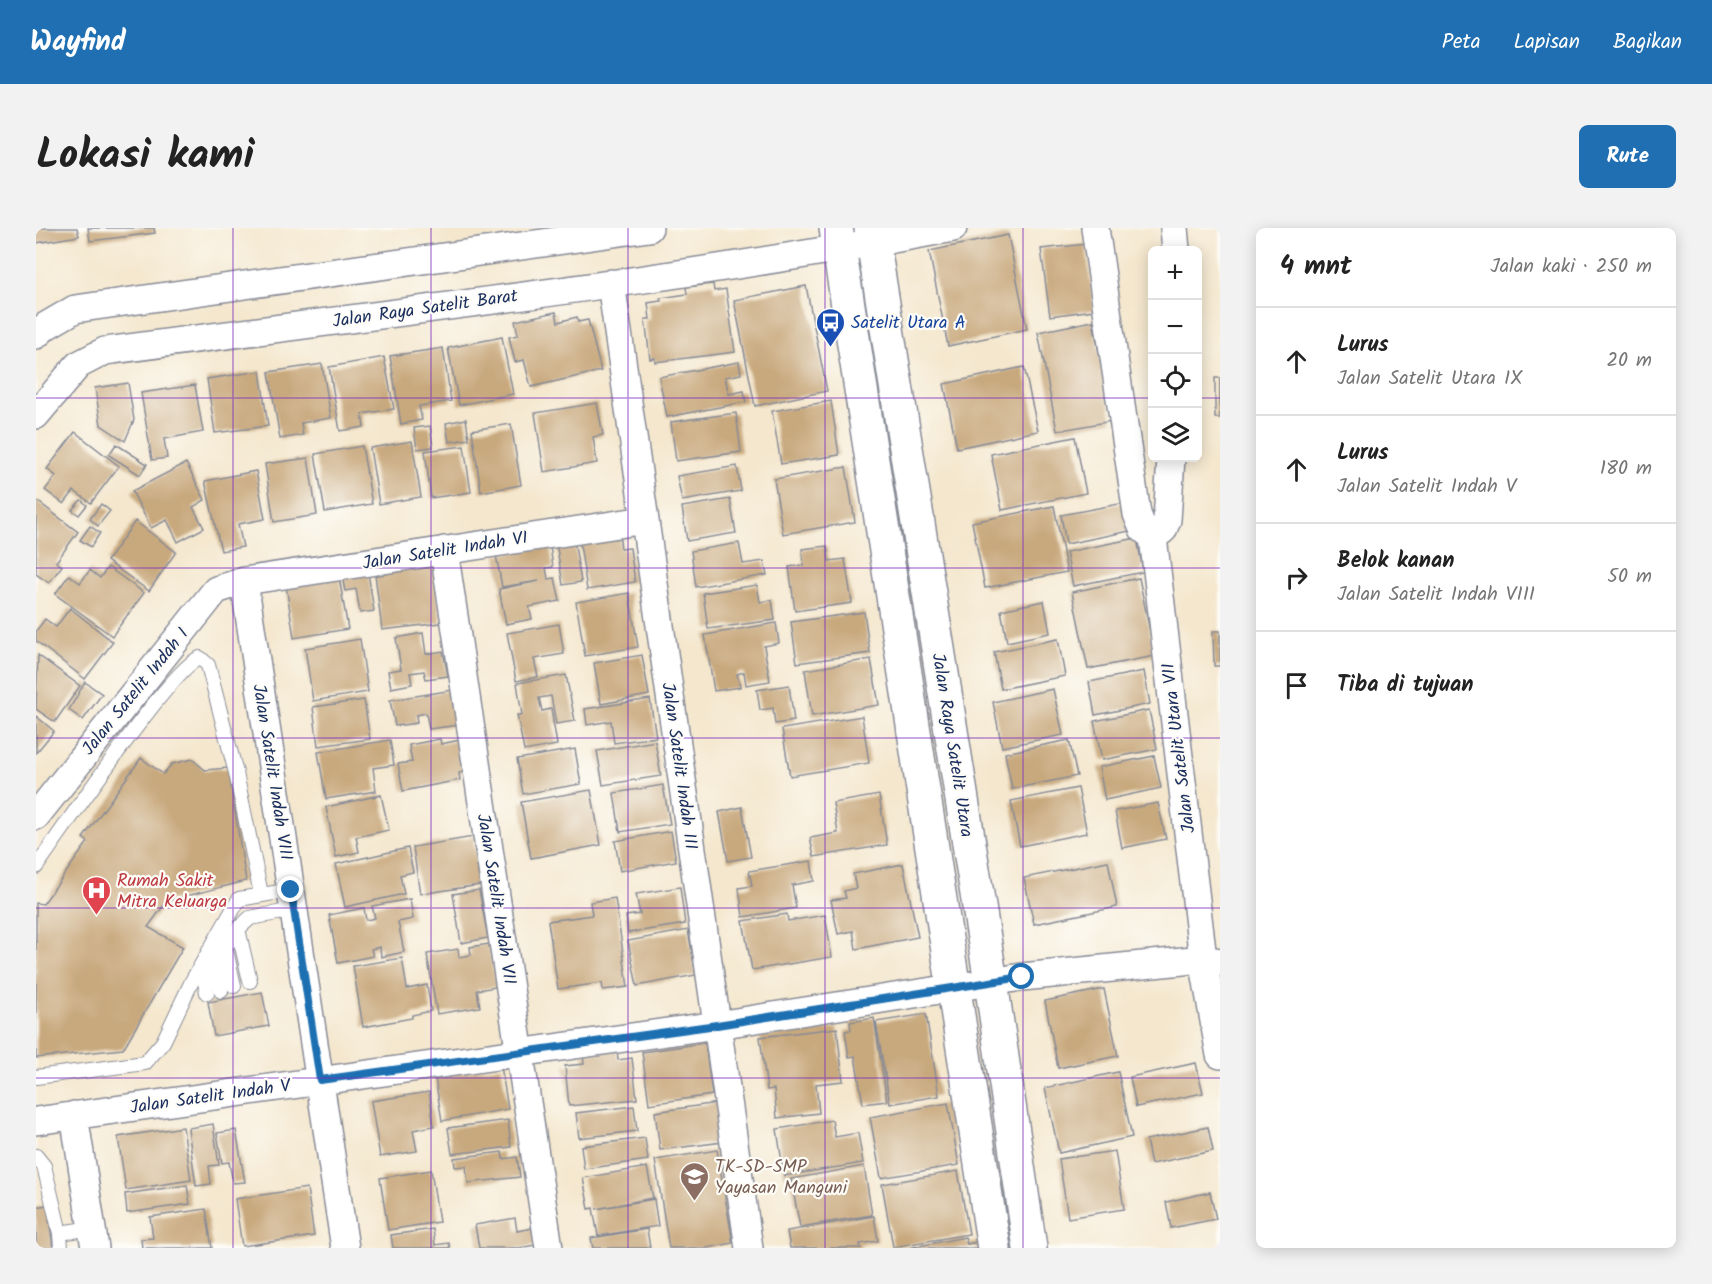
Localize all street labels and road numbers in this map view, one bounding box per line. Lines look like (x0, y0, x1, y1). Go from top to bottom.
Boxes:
street label: Jalan Raya Satelit Barat (331, 282, 521, 337)
street label: Jalan Satelit Indah VI (360, 524, 530, 579)
street label: Jalan Satelit Indah I (75, 622, 197, 762)
street label: Jalan Raya Satelit Utara (923, 651, 980, 839)
street label: Jalan Satelit Utara VII (1155, 661, 1204, 834)
street label: Jalan Satelit Indah III (652, 681, 705, 852)
street label: Jalan Satelit Indah VIII (243, 682, 300, 863)
street label: Jalan Satelit Indah VII (468, 812, 523, 987)
street label: Jalan Satelit Indah V (128, 1072, 294, 1123)

